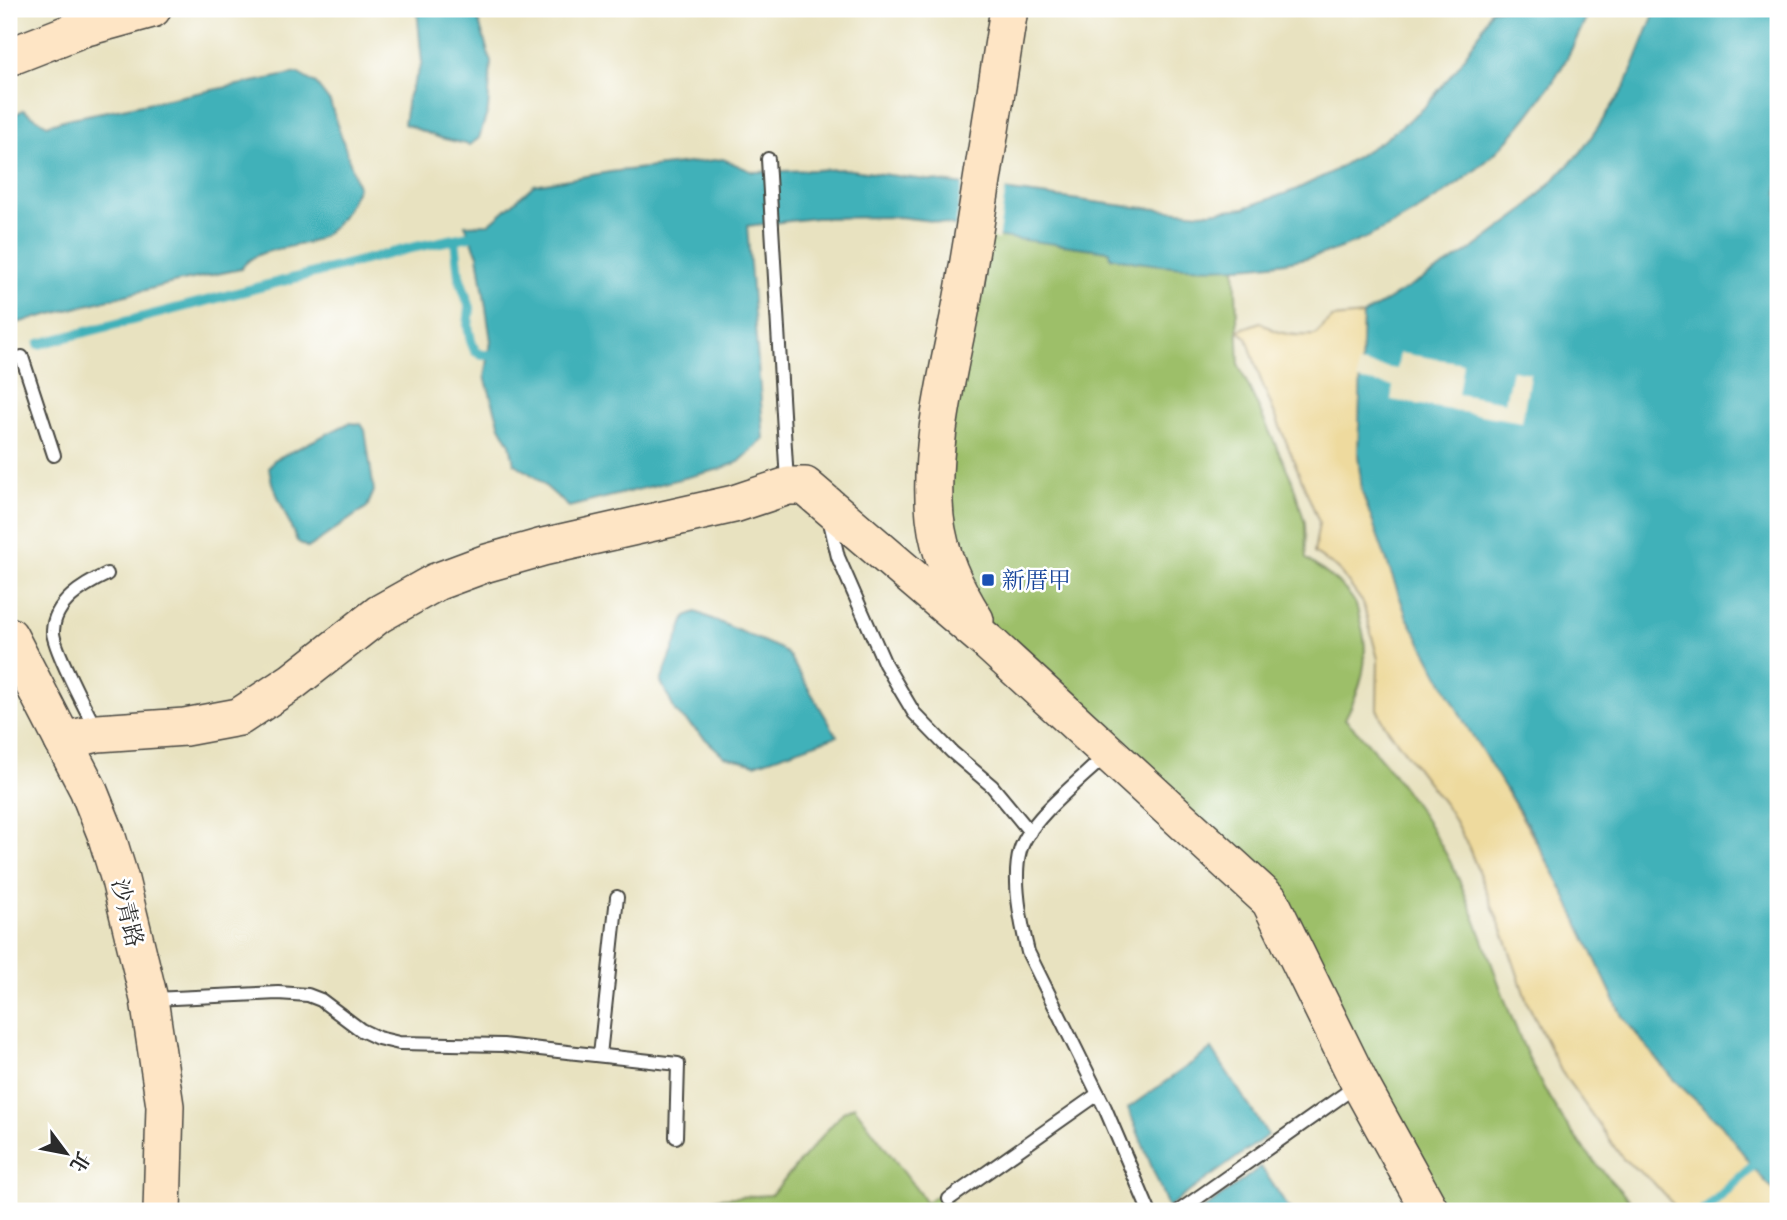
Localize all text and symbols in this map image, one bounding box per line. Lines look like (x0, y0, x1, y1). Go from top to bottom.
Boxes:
place label: 新厝甲 (1002, 566, 1071, 595)
marker: 新厝甲 (980, 572, 996, 588)
street label: 沙青路 (105, 876, 149, 950)
north arrow (32, 1118, 102, 1188)
text: 北 (64, 1147, 95, 1176)

